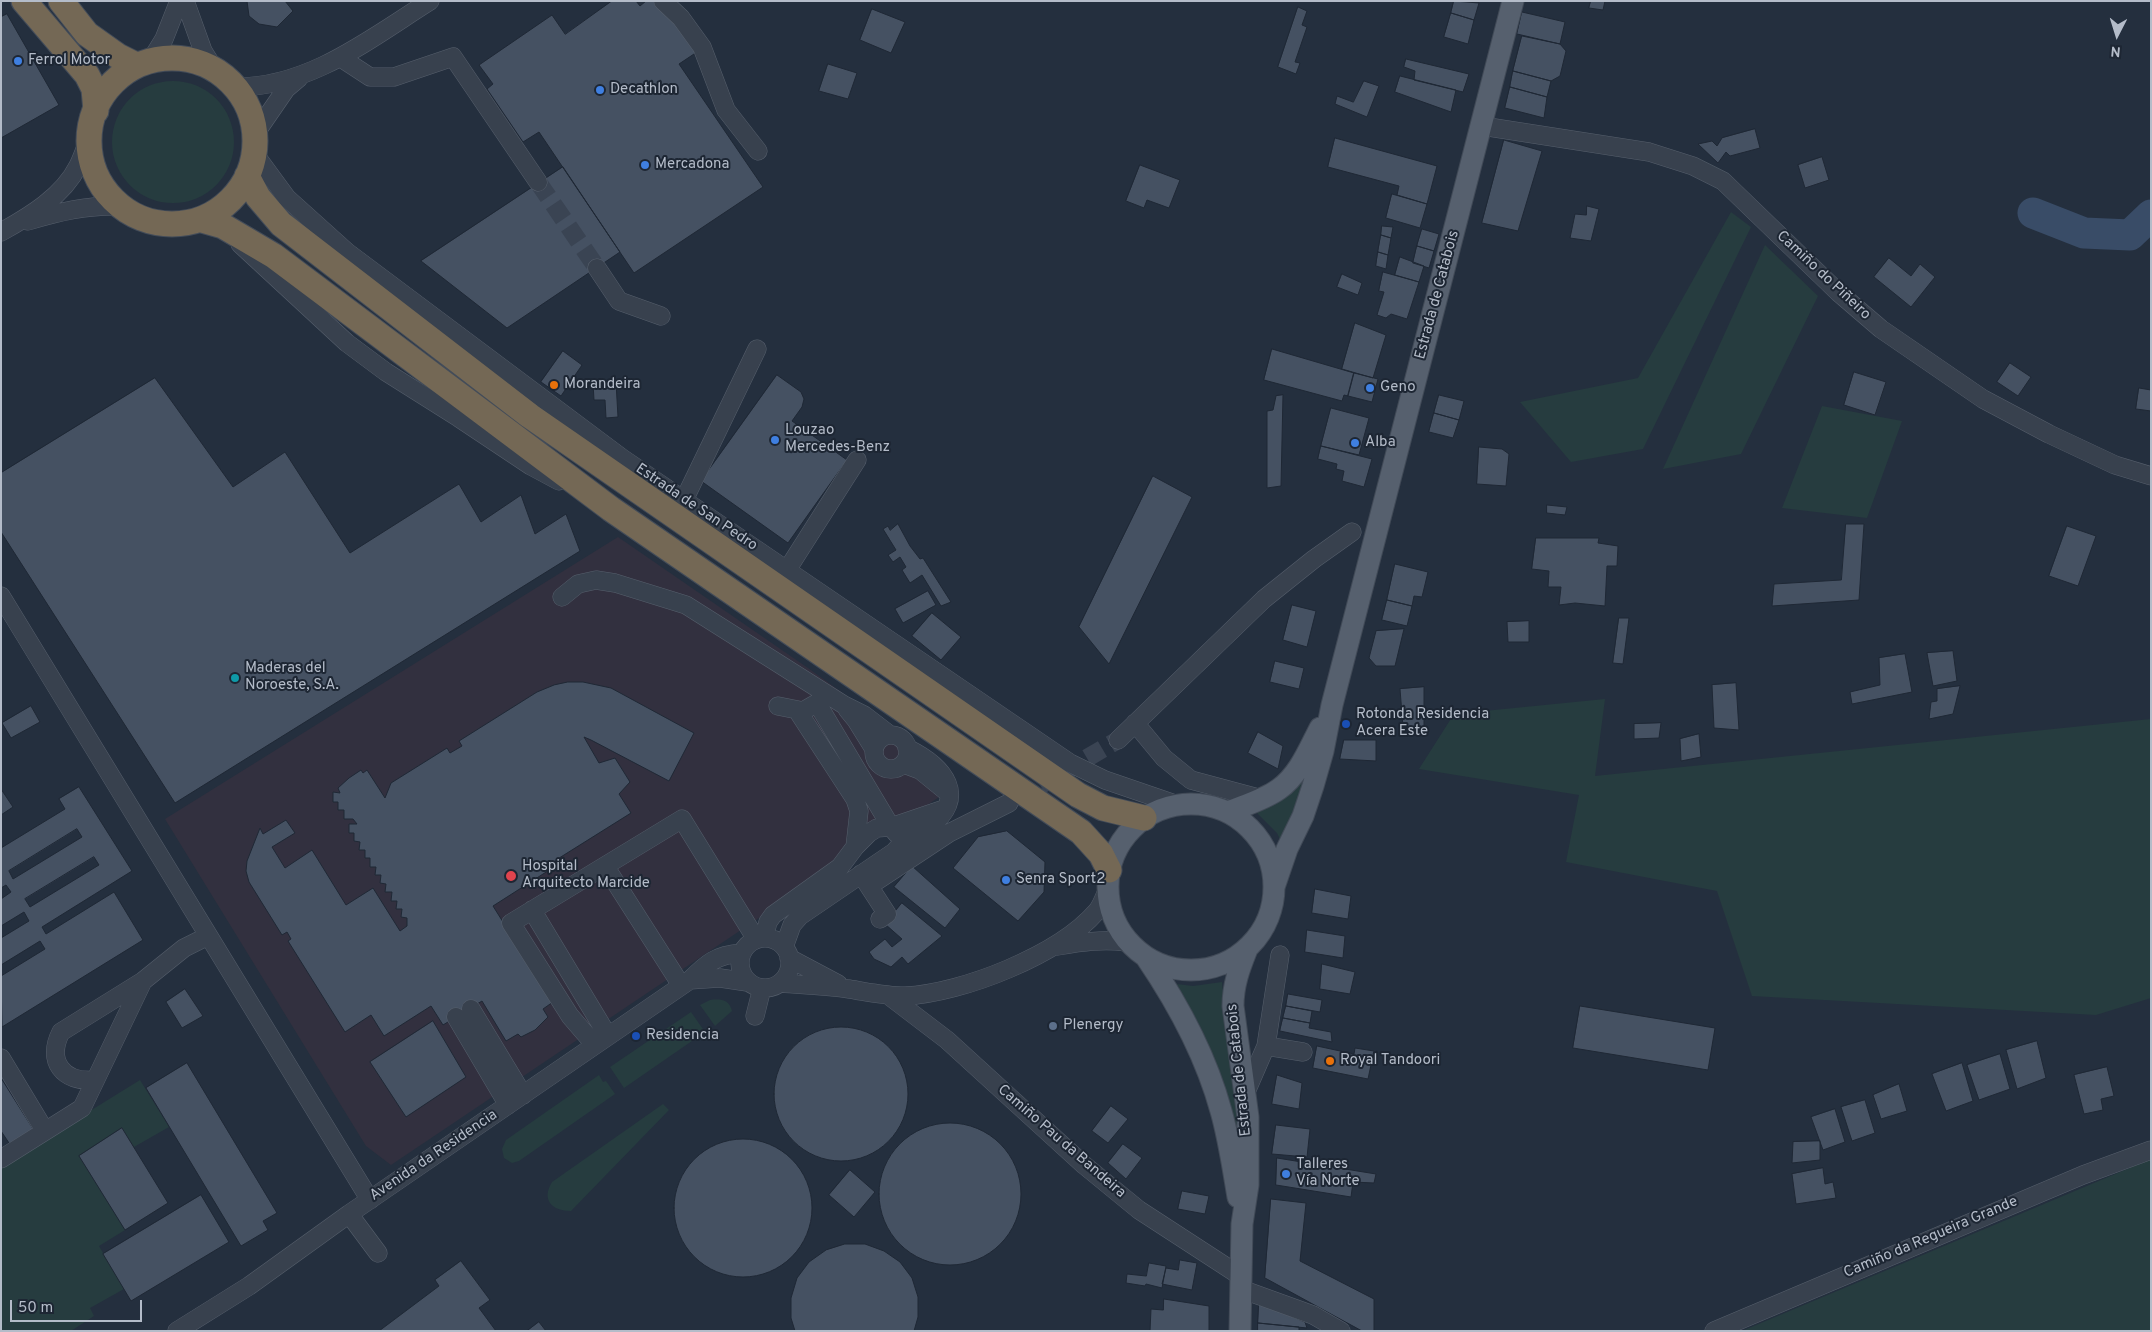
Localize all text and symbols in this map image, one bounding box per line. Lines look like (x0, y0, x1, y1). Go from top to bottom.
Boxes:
north arrow (2092, 10, 2142, 60)
text: N (2110, 42, 2121, 59)
place label: Ferrol Motor (28, 52, 110, 70)
marker: Ferrol Motor (12, 55, 24, 67)
place label: Decathlon (610, 81, 678, 99)
marker: Decathlon (594, 84, 606, 96)
place label: Mercadona (655, 156, 729, 174)
marker: Mercadona (639, 159, 651, 171)
street label: Camiño do Piñeiro (1772, 228, 1874, 324)
street label: Estrada de Catabois (1412, 229, 1464, 361)
place label: Morandeira (564, 376, 640, 394)
marker: Morandeira (548, 379, 560, 391)
place label: Geno (1380, 379, 1416, 397)
marker: Geno (1364, 382, 1376, 394)
place label: Louzao Mercedes-Benz (785, 422, 890, 457)
marker: Louzao Mercedes-Benz (769, 434, 781, 446)
place label: Alba (1365, 434, 1396, 452)
marker: Alba (1349, 437, 1361, 449)
street label: Estrada de San Pedro (632, 460, 760, 556)
place label: Maderas del Noroeste, S.A. (245, 660, 339, 695)
marker: Maderas del Noroeste, S.A. (229, 672, 241, 684)
place label: Rotonda Residencia Acera Este (1356, 706, 1489, 741)
marker: Rotonda Residencia Acera Este (1340, 718, 1352, 730)
place label: Hospital Arquitecto Marcide (522, 858, 650, 893)
marker: Hospital Arquitecto Marcide (504, 869, 518, 883)
place label: Senra Sport2 (1016, 871, 1105, 889)
marker: Senra Sport2 (1000, 874, 1012, 886)
street label: Estrada de Catabois (1224, 1003, 1256, 1137)
place label: Plenergy (1063, 1017, 1123, 1035)
marker: Plenergy (1047, 1020, 1059, 1032)
place label: Residencia (646, 1027, 719, 1045)
marker: Residencia (630, 1030, 642, 1042)
place label: Royal Tandoori (1340, 1052, 1440, 1070)
marker: Royal Tandoori (1324, 1055, 1336, 1067)
street label: Camiño Pau da Bandeira (993, 1081, 1129, 1203)
street label: Avenida da Residencia (367, 1107, 501, 1205)
place label: Talleres Vía Norte (1296, 1156, 1360, 1191)
marker: Talleres Vía Norte (1280, 1168, 1292, 1180)
street label: Camiño da Regueira Grande (1841, 1193, 2021, 1283)
scale bar (12, 1290, 145, 1322)
text: 50 m (18, 1299, 53, 1318)

